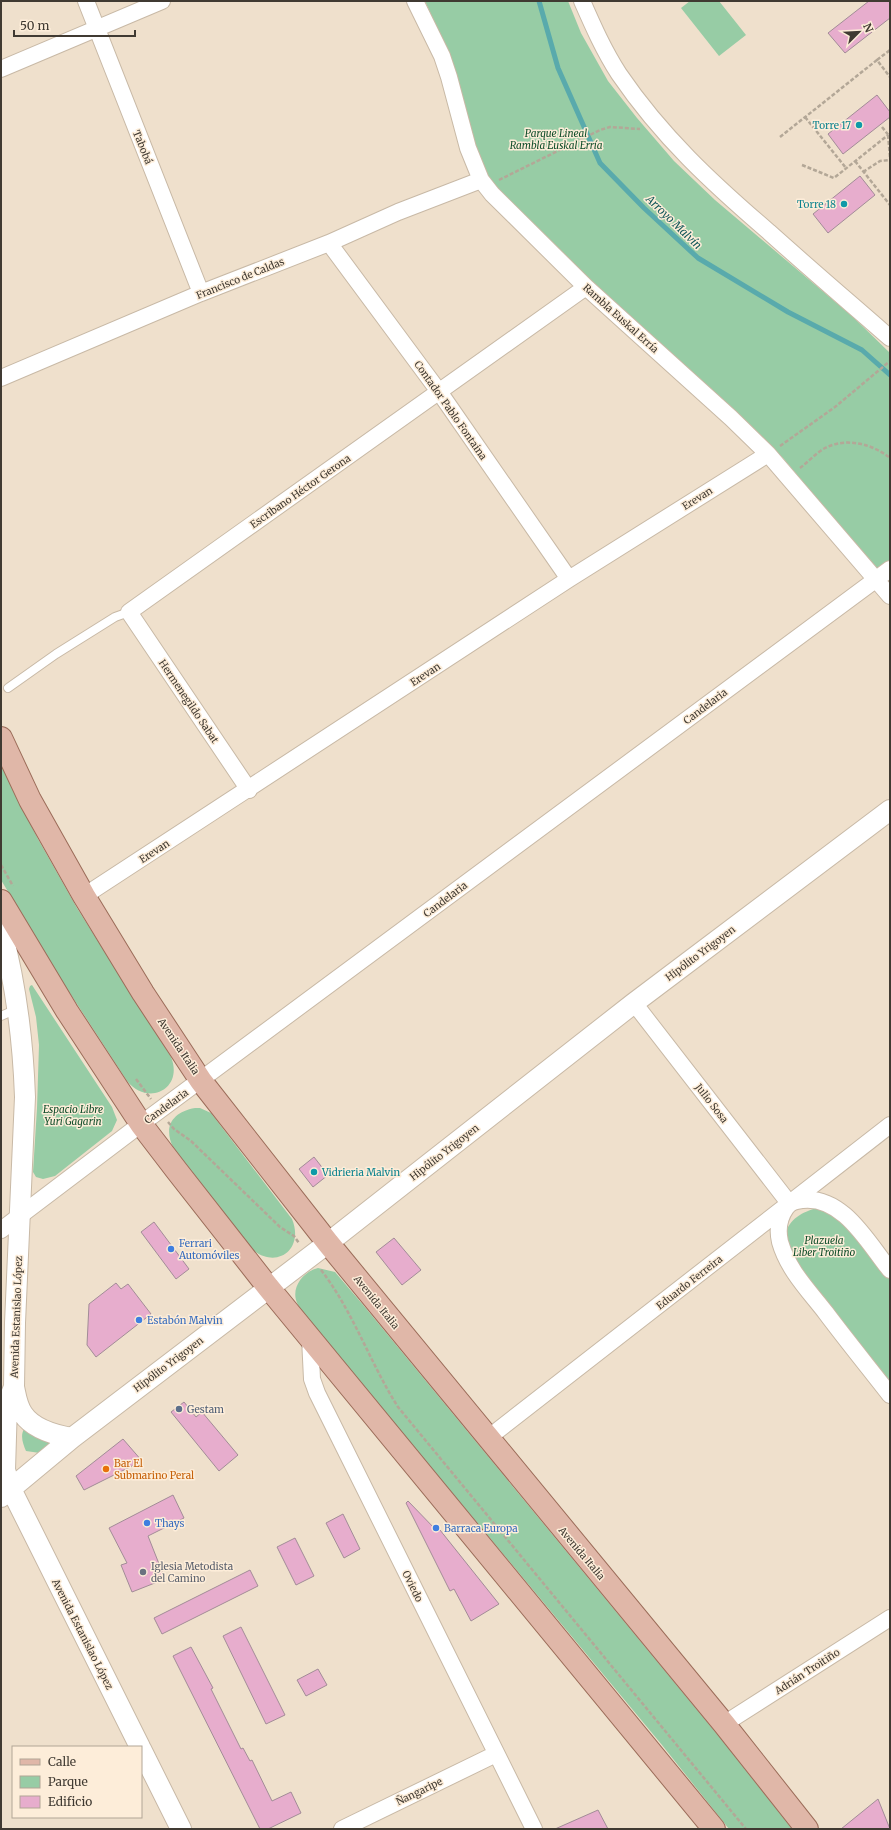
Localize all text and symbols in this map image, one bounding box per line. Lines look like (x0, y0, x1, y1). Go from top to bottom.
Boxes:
scale bar (14, 12, 135, 38)
north arrow (839, 12, 879, 52)
text: 50 m (20, 18, 49, 33)
text: N (860, 21, 876, 35)
place label: Torre 17 (813, 119, 851, 132)
marker: Torre 17 (854, 120, 864, 130)
park label: Parque Lineal Rambla Euskal Erría (510, 127, 603, 152)
street label: Tabobá (130, 128, 155, 167)
water label: Arroyo Malvín (643, 191, 705, 252)
place label: Torre 18 (797, 198, 836, 211)
marker: Torre 18 (839, 199, 849, 209)
street label: Francisco de Caldas (194, 255, 286, 302)
street label: Rambla Euskal Erría (580, 281, 662, 356)
street label: Contador Pablo Fontaina (411, 358, 490, 463)
street label: Escribano Héctor Gerona (247, 451, 354, 531)
street label: Erevan (680, 484, 715, 513)
street label: Hermenegildo Sabat (156, 657, 221, 746)
street label: Erevan (408, 660, 443, 689)
street label: Candelaria (681, 685, 730, 727)
street label: Erevan (137, 837, 172, 866)
street label: Candelaria (421, 878, 470, 920)
street label: Hipólito Yrigoyen (663, 923, 738, 984)
street label: Avenida Italia (154, 1015, 203, 1078)
street label: Julio Sosa (692, 1080, 731, 1126)
street label: Candelaria (142, 1086, 191, 1127)
park label: Espacio Libre Yuri Gagarin (43, 1103, 103, 1128)
street label: Hipólito Yrigoyen (407, 1121, 482, 1183)
place label: Vidrieria Malvin (321, 1166, 400, 1179)
marker: Vidrieria Malvin (309, 1167, 319, 1177)
park label: Plazuela Liber Troitiño (793, 1234, 855, 1259)
place label: Ferrari Automóviles (178, 1237, 240, 1262)
marker: Ferrari Automóviles (166, 1244, 176, 1254)
street label: Eduardo Ferreira (654, 1252, 726, 1312)
street label: Avenida Estanislao López (8, 1255, 25, 1379)
street label: Avenida Italia (350, 1272, 403, 1332)
place label: Estabón Malvin (147, 1314, 223, 1327)
marker: Estabón Malvin (134, 1315, 144, 1325)
street label: Hipólito Yrigoyen (131, 1334, 206, 1395)
place label: Gestam (187, 1403, 224, 1416)
marker: Gestam (174, 1404, 184, 1414)
place label: Bar El Submarino Peral (114, 1457, 194, 1482)
marker: Bar El Submarino Peral (101, 1464, 111, 1474)
place label: Thays (155, 1517, 185, 1530)
marker: Thays (142, 1518, 152, 1528)
place label: Barraca Europa (444, 1522, 518, 1535)
marker: Barraca Europa (431, 1523, 441, 1533)
street label: Avenida Italia (555, 1523, 608, 1583)
place label: Iglesia Metodista del Camino (151, 1560, 234, 1585)
marker: Iglesia Metodista del Camino (138, 1567, 148, 1577)
street label: Oviedo (399, 1568, 426, 1604)
street label: Avenida Estanislao López (49, 1576, 116, 1692)
street label: Adrián Troitiño (772, 1646, 842, 1698)
legend (12, 1746, 142, 1818)
text: Calle (48, 1754, 76, 1769)
text: Parque (48, 1774, 88, 1789)
street label: Ñangaripe (394, 1775, 445, 1808)
text: Edificio (48, 1794, 92, 1809)

